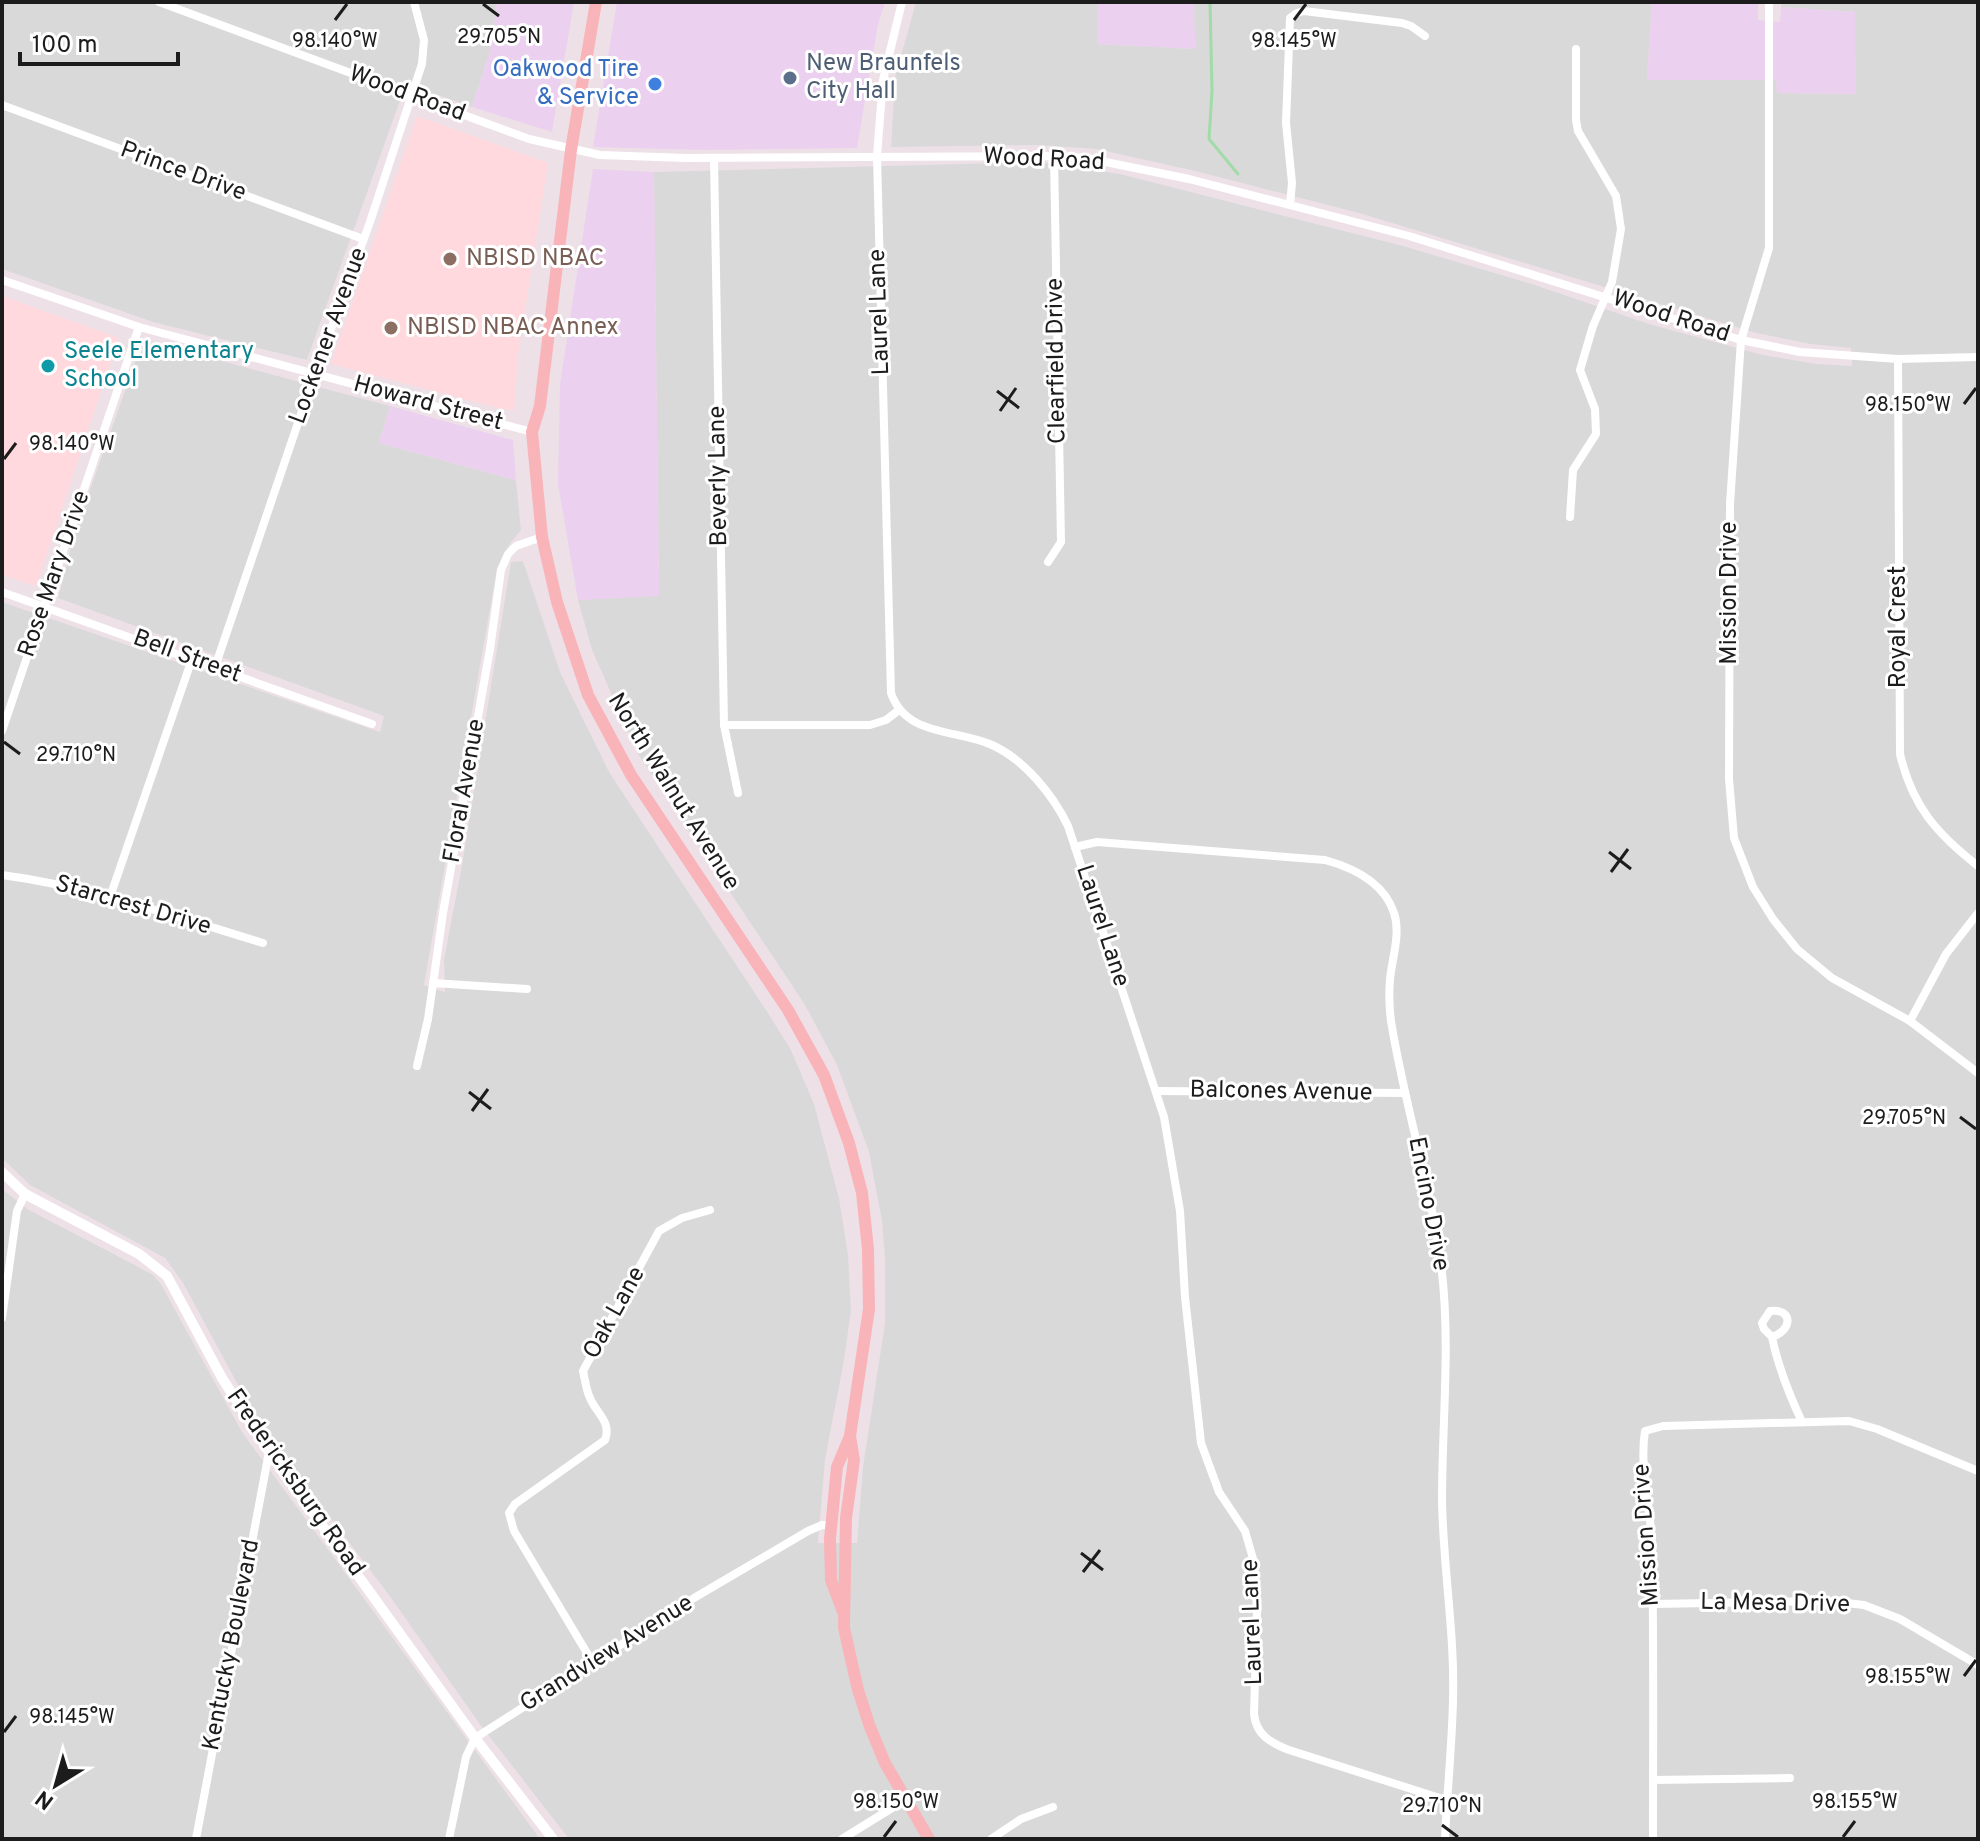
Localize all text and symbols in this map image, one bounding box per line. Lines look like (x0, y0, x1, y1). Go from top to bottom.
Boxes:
scale bar (20, 16, 178, 66)
text: 29.705°N (457, 25, 541, 51)
text: 98.140°W (292, 29, 378, 55)
text: 98.145°W (1251, 29, 1337, 55)
text: 100 m (32, 31, 98, 61)
place label: New Braunfels City Hall (806, 49, 961, 107)
place label: Oakwood Tire & Service (493, 55, 639, 113)
street label: Wood Road (345, 59, 469, 129)
marker: New Braunfels City Hall (781, 69, 799, 87)
marker: Oakwood Tire & Service (646, 75, 664, 93)
street label: Prince Drive (116, 135, 250, 209)
street label: Wood Road (982, 142, 1106, 178)
street label: Lockener Avenue (283, 244, 375, 428)
place label: NBISD NBAC (466, 244, 604, 274)
street label: Laurel Lane (863, 248, 897, 376)
marker: NBISD NBAC (441, 250, 459, 268)
street label: Clearfield Drive (1041, 278, 1073, 444)
street label: Wood Road (1608, 284, 1734, 350)
place label: NBISD NBAC Annex (407, 313, 619, 343)
marker: NBISD NBAC Annex (382, 319, 400, 337)
place label: Seele Elementary School (64, 337, 254, 395)
marker: Seele Elementary School (39, 357, 57, 375)
street label: Howard Street (350, 370, 506, 438)
text: 98.150°W (1865, 393, 1951, 419)
street label: Beverly Lane (703, 405, 735, 547)
text: 98.140°W (29, 432, 115, 458)
street label: Rose Mary Drive (12, 487, 98, 661)
street label: Mission Drive (1715, 521, 1745, 665)
street label: Royal Crest (1884, 566, 1914, 688)
street label: Bell Street (129, 624, 245, 690)
street label: North Walnut Avenue (600, 688, 746, 896)
street label: Floral Avenue (438, 717, 492, 865)
text: 29.710°N (36, 743, 116, 769)
street label: Laurel Lane (1068, 861, 1136, 991)
street label: Starcrest Drive (52, 869, 214, 943)
street label: Balcones Avenue (1189, 1075, 1373, 1109)
text: 29.705°N (1862, 1106, 1946, 1132)
street label: Encino Drive (1400, 1134, 1456, 1274)
street label: Oak Lane (577, 1261, 653, 1365)
street label: Fredericksburg Road (219, 1384, 371, 1582)
street label: Mission Drive (1627, 1462, 1667, 1608)
street label: Kentucky Boulevard (197, 1537, 267, 1753)
street label: Laurel Lane (1236, 1558, 1270, 1686)
street label: La Mesa Drive (1700, 1588, 1850, 1620)
street label: Grandview Avenue (515, 1589, 699, 1719)
text: 98.155°W (1865, 1665, 1951, 1691)
text: 98.145°W (29, 1705, 115, 1731)
north arrow (16, 1745, 96, 1825)
text: N (31, 1783, 60, 1815)
text: 98.150°W (853, 1790, 939, 1816)
text: 98.155°W (1812, 1790, 1898, 1816)
text: 29.710°N (1402, 1794, 1482, 1820)

